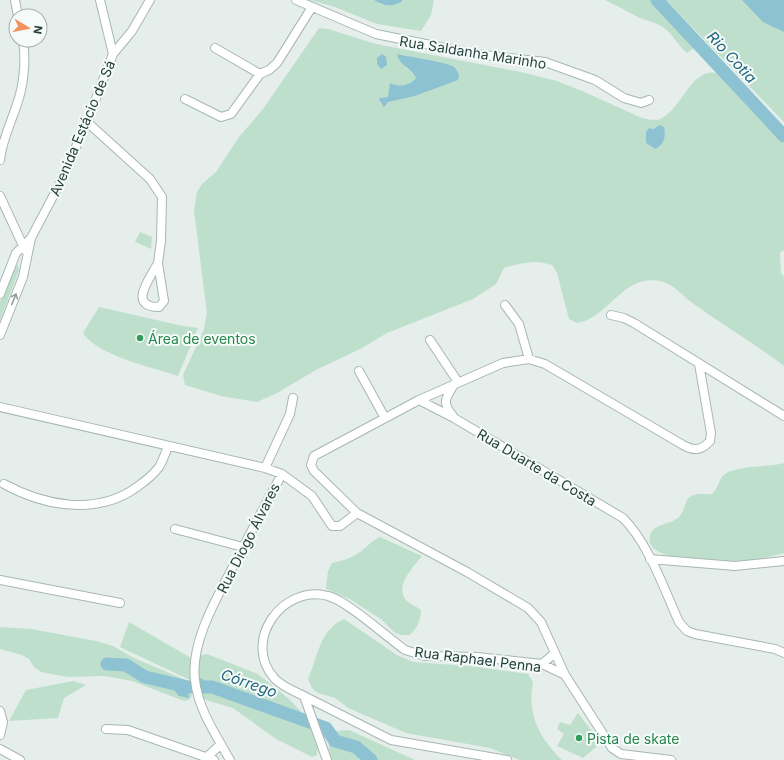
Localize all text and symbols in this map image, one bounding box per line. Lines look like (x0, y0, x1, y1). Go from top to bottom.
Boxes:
north arrow (8, 8, 48, 48)
text: N (30, 24, 45, 35)
water label: Rio Cotia (703, 27, 761, 87)
street label: Rua Saldanha Marinho (398, 32, 548, 72)
street label: Avenida Estácio de Sá (46, 57, 118, 199)
one-way arrow (11, 293, 19, 305)
place label: Área de eventos (148, 330, 256, 347)
marker: Área de eventos (135, 333, 145, 343)
street label: Rua Duarte da Costa (474, 425, 600, 509)
street label: Rua Diogo Álvares (213, 480, 283, 596)
street label: Rua Raphael Penna (414, 643, 542, 675)
water label: Córrego (218, 665, 280, 701)
place label: Pista de skate (587, 730, 679, 747)
marker: Pista de skate (574, 733, 584, 743)

